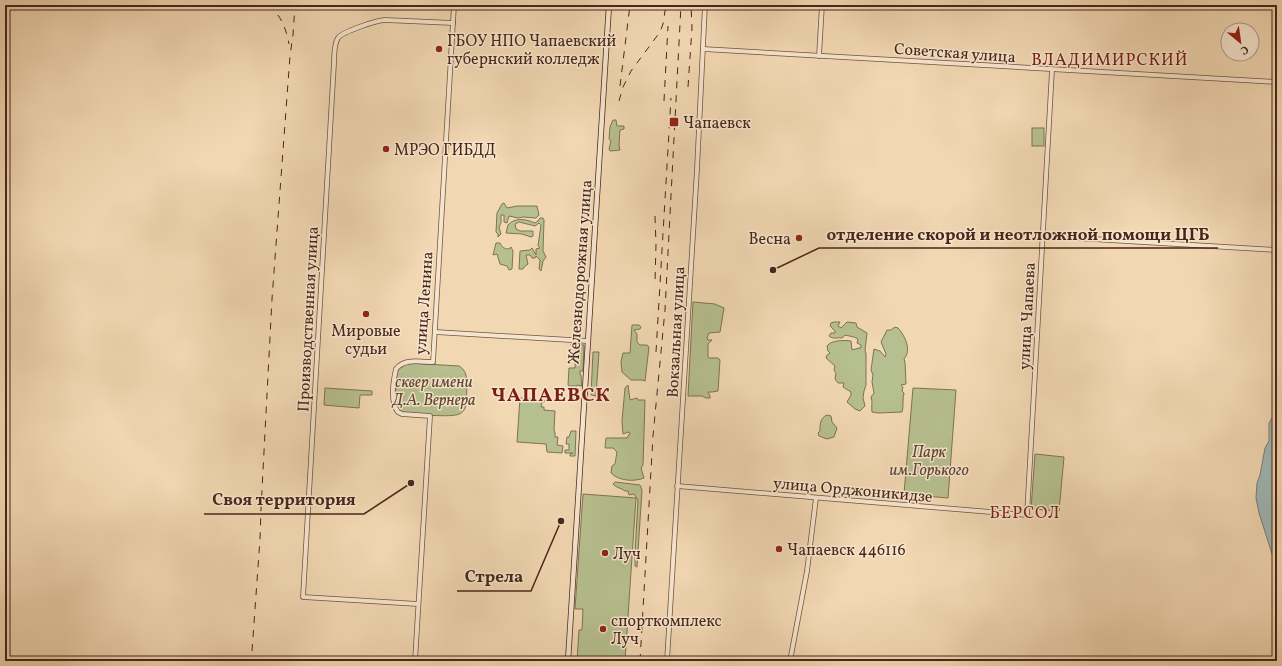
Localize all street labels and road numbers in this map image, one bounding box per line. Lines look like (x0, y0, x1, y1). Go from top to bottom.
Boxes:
street label: Советская улица (893, 39, 1016, 69)
street label: Железнодорожная улица (564, 179, 598, 365)
street label: Производственная улица (293, 226, 325, 413)
street label: улица Ленина (410, 251, 440, 355)
street label: улица Чапаева (1014, 262, 1042, 371)
street label: Вокзальная улица (663, 266, 691, 398)
street label: улица Орджоникидзе (772, 473, 933, 509)

